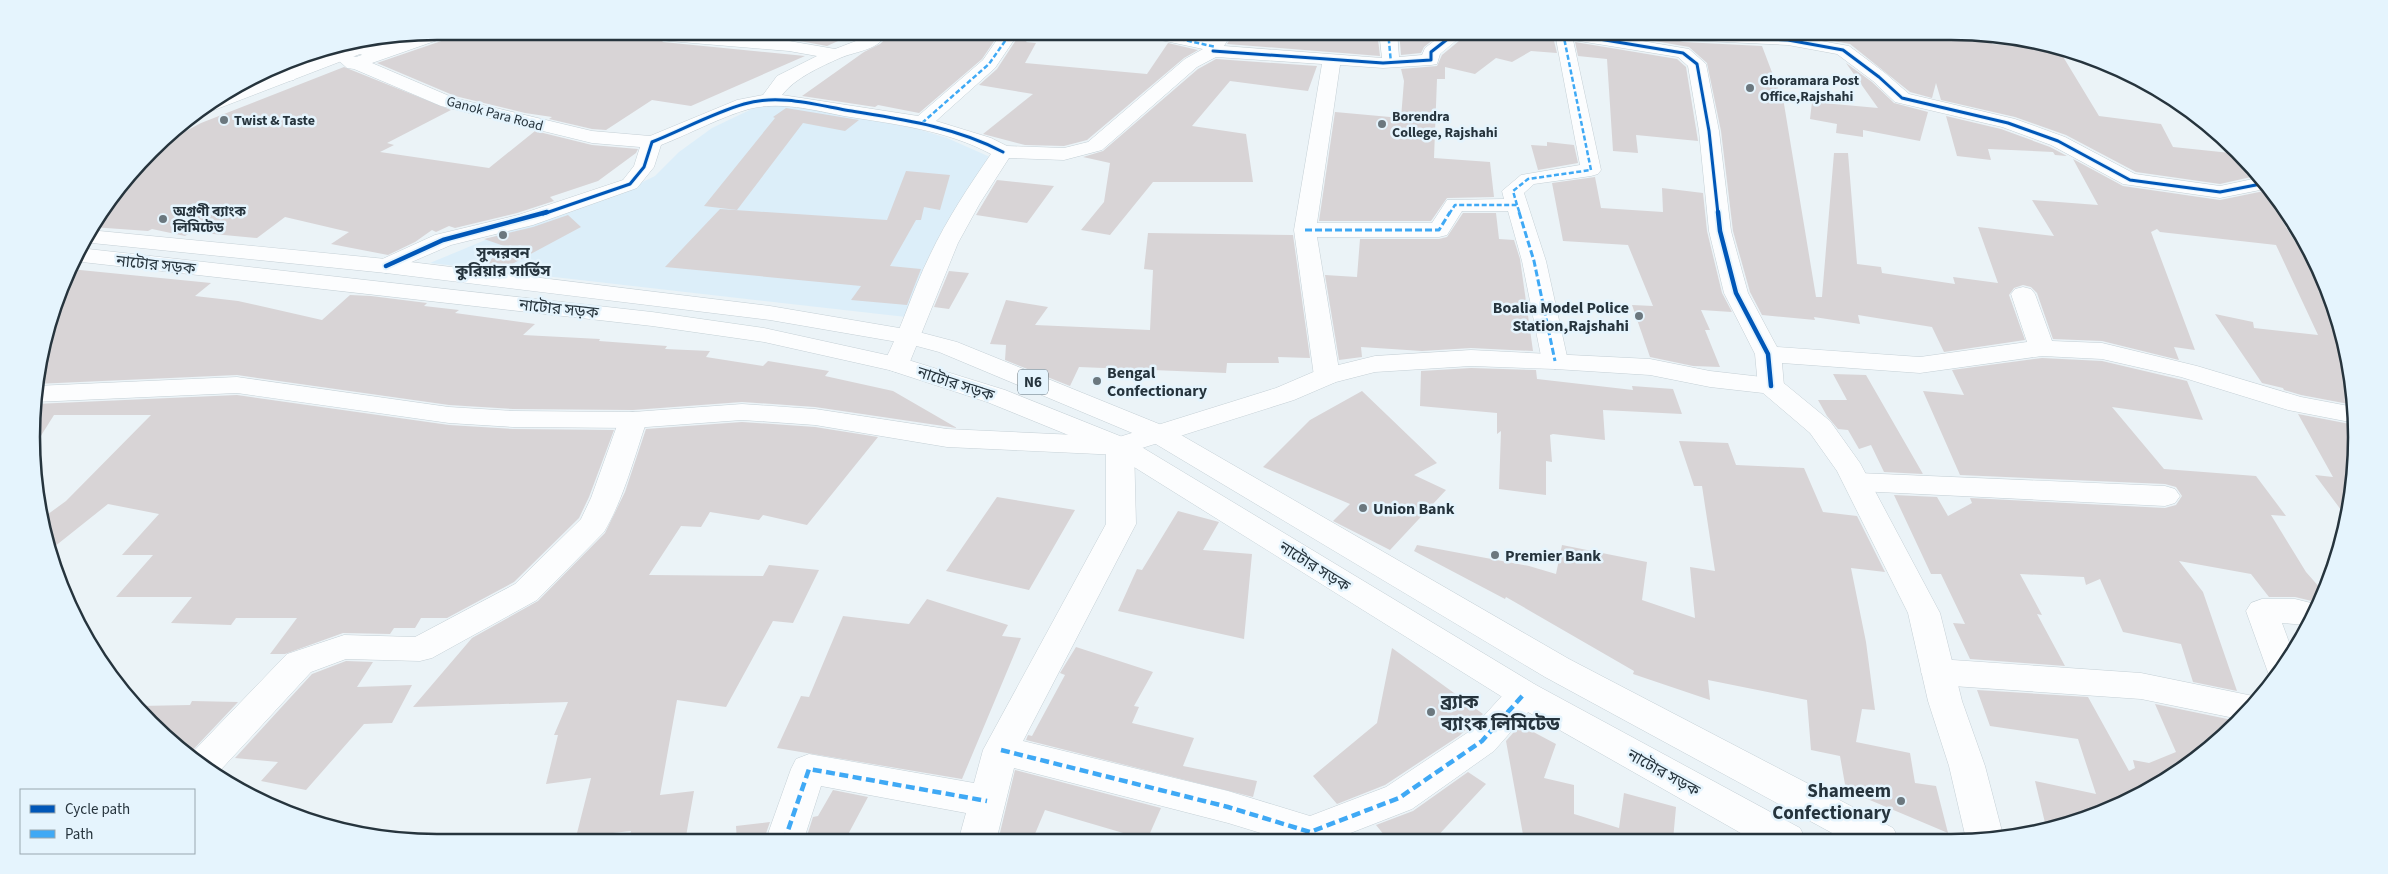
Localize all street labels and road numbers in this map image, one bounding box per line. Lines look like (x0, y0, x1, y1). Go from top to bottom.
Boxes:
street label: Ganok Para Road (444, 91, 545, 136)
street label: নাটোর সড়ক (114, 250, 198, 280)
street label: নাটোর সড়ক (517, 294, 601, 324)
street label: নাটোর সড়ক (913, 361, 998, 407)
road number: N6 (1018, 370, 1048, 394)
street label: নাটোর সড়ক (1274, 536, 1355, 598)
street label: নাটোর সড়ক (1622, 743, 1705, 802)

